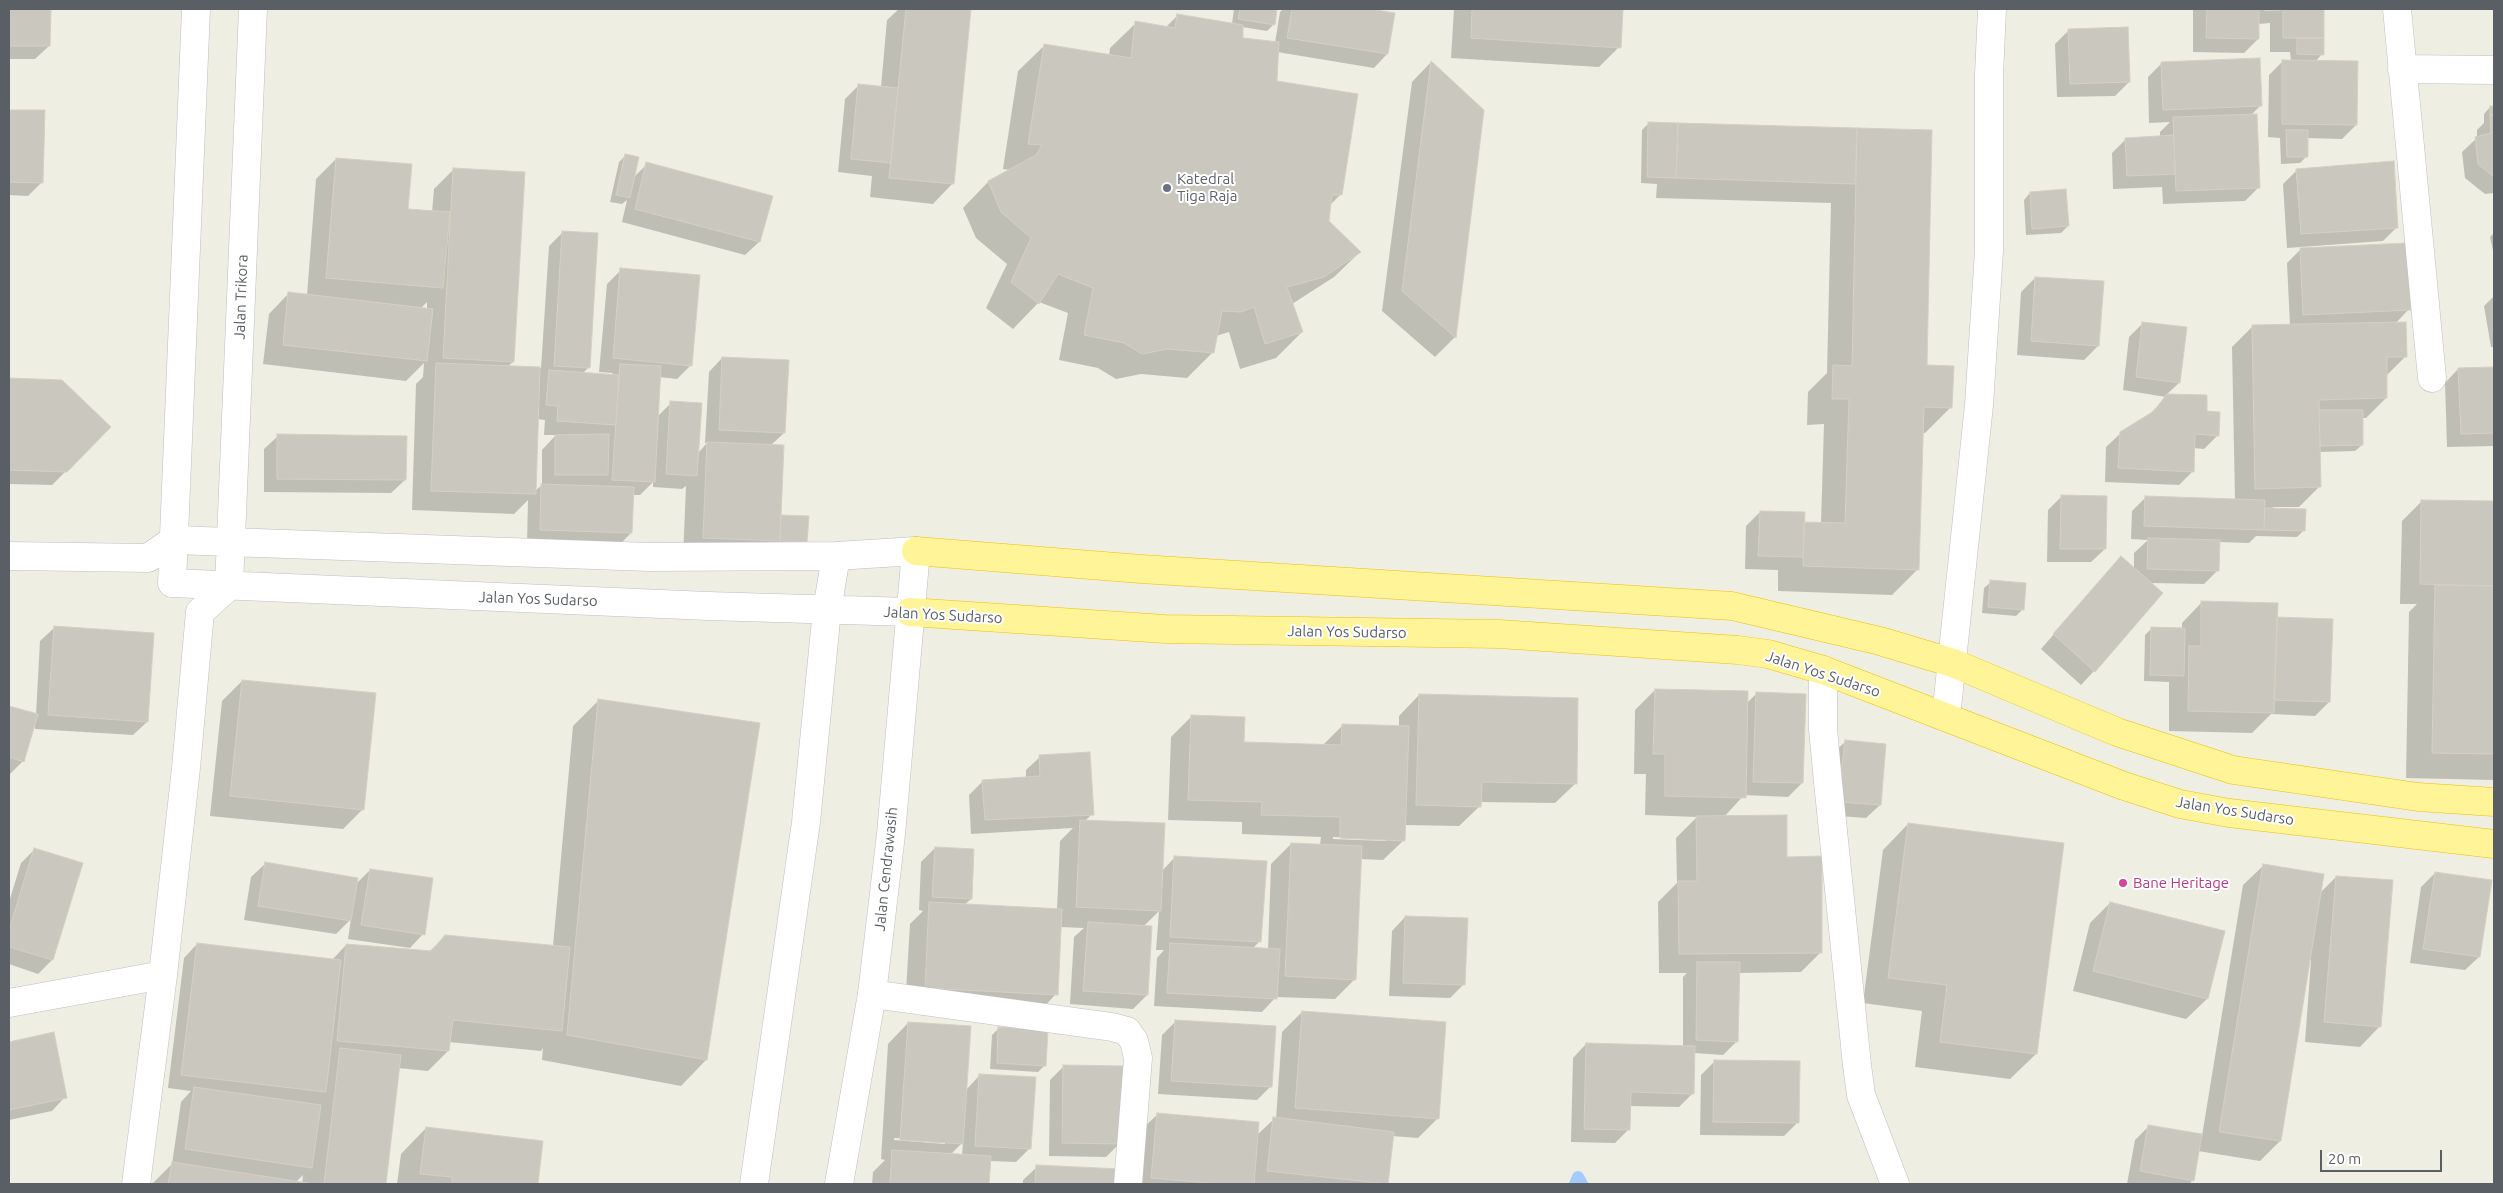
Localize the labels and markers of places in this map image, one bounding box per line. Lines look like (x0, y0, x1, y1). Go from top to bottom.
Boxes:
place label: Katedral Tiga Raja (1177, 170, 1237, 205)
marker: Katedral Tiga Raja (1161, 182, 1173, 194)
place label: Bane Heritage (2133, 874, 2229, 892)
marker: Bane Heritage (2117, 877, 2129, 889)

